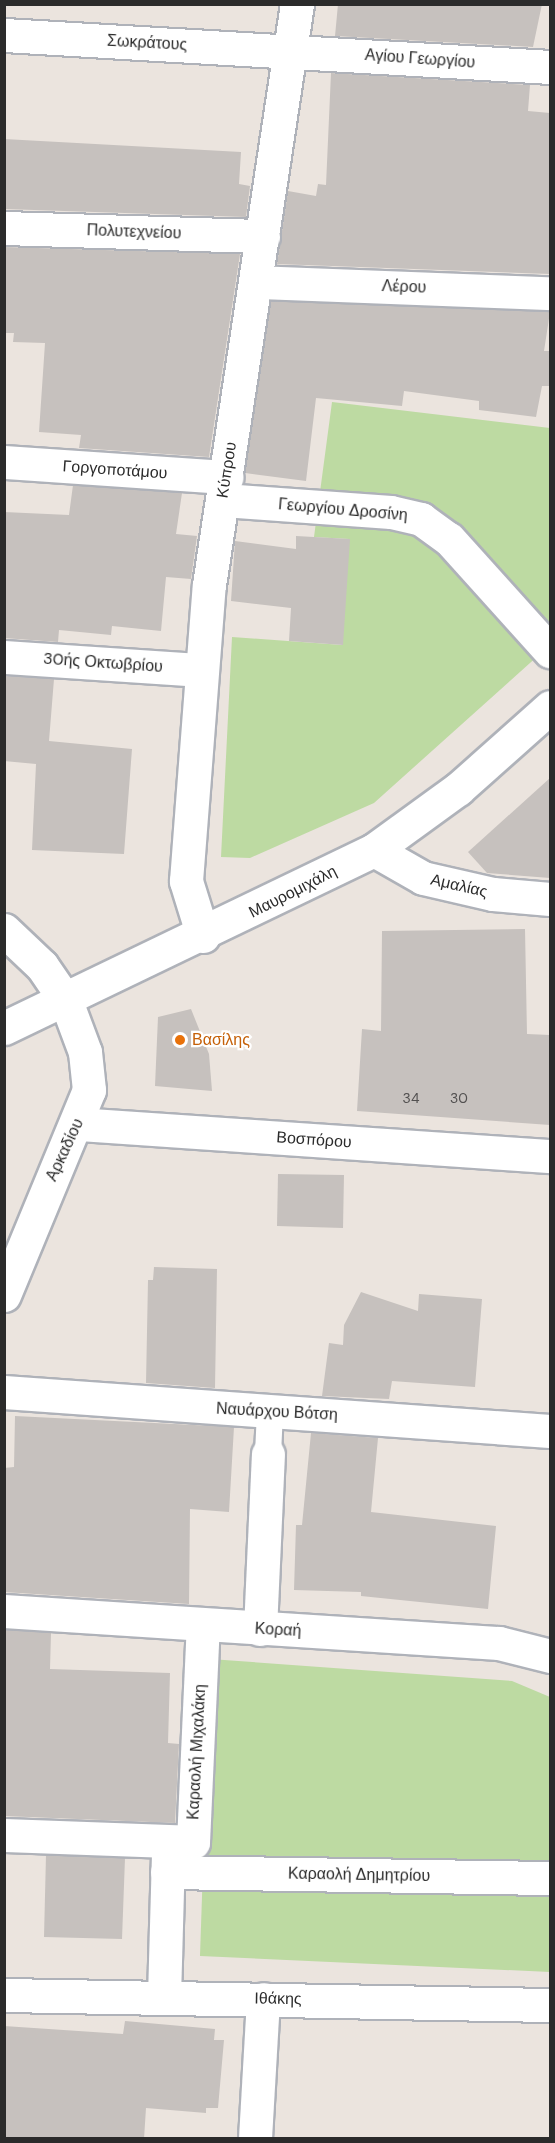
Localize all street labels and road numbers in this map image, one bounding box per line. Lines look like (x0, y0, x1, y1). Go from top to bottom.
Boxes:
street label: Σωκράτους (106, 31, 188, 55)
street label: Αγίου Γεωργίου (364, 46, 476, 72)
street label: Πολυτεχνείου (86, 221, 182, 243)
street label: Λέρου (381, 277, 427, 297)
street label: Κύπρου (213, 441, 241, 499)
street label: Γοργοποτάμου (62, 457, 168, 483)
street label: Γεωργίου Δροσίνη (277, 495, 409, 525)
street label: 30ής Οκτωβρίου (43, 649, 163, 677)
street label: Μαυρομιχάλη (246, 862, 340, 922)
street label: Αμαλίας (429, 870, 489, 902)
street label: Αρκαδίου (42, 1116, 88, 1184)
street label: Βοσπόρου (276, 1128, 352, 1152)
street label: Ναυάρχου Βότση (216, 1399, 338, 1425)
street label: Κοραή (254, 1619, 302, 1641)
street label: Καραολή Μιχαλάκη (184, 1684, 210, 1820)
street label: Καραολή Δημητρίου (288, 1864, 430, 1886)
street label: Ιθάκης (254, 1989, 302, 2009)

